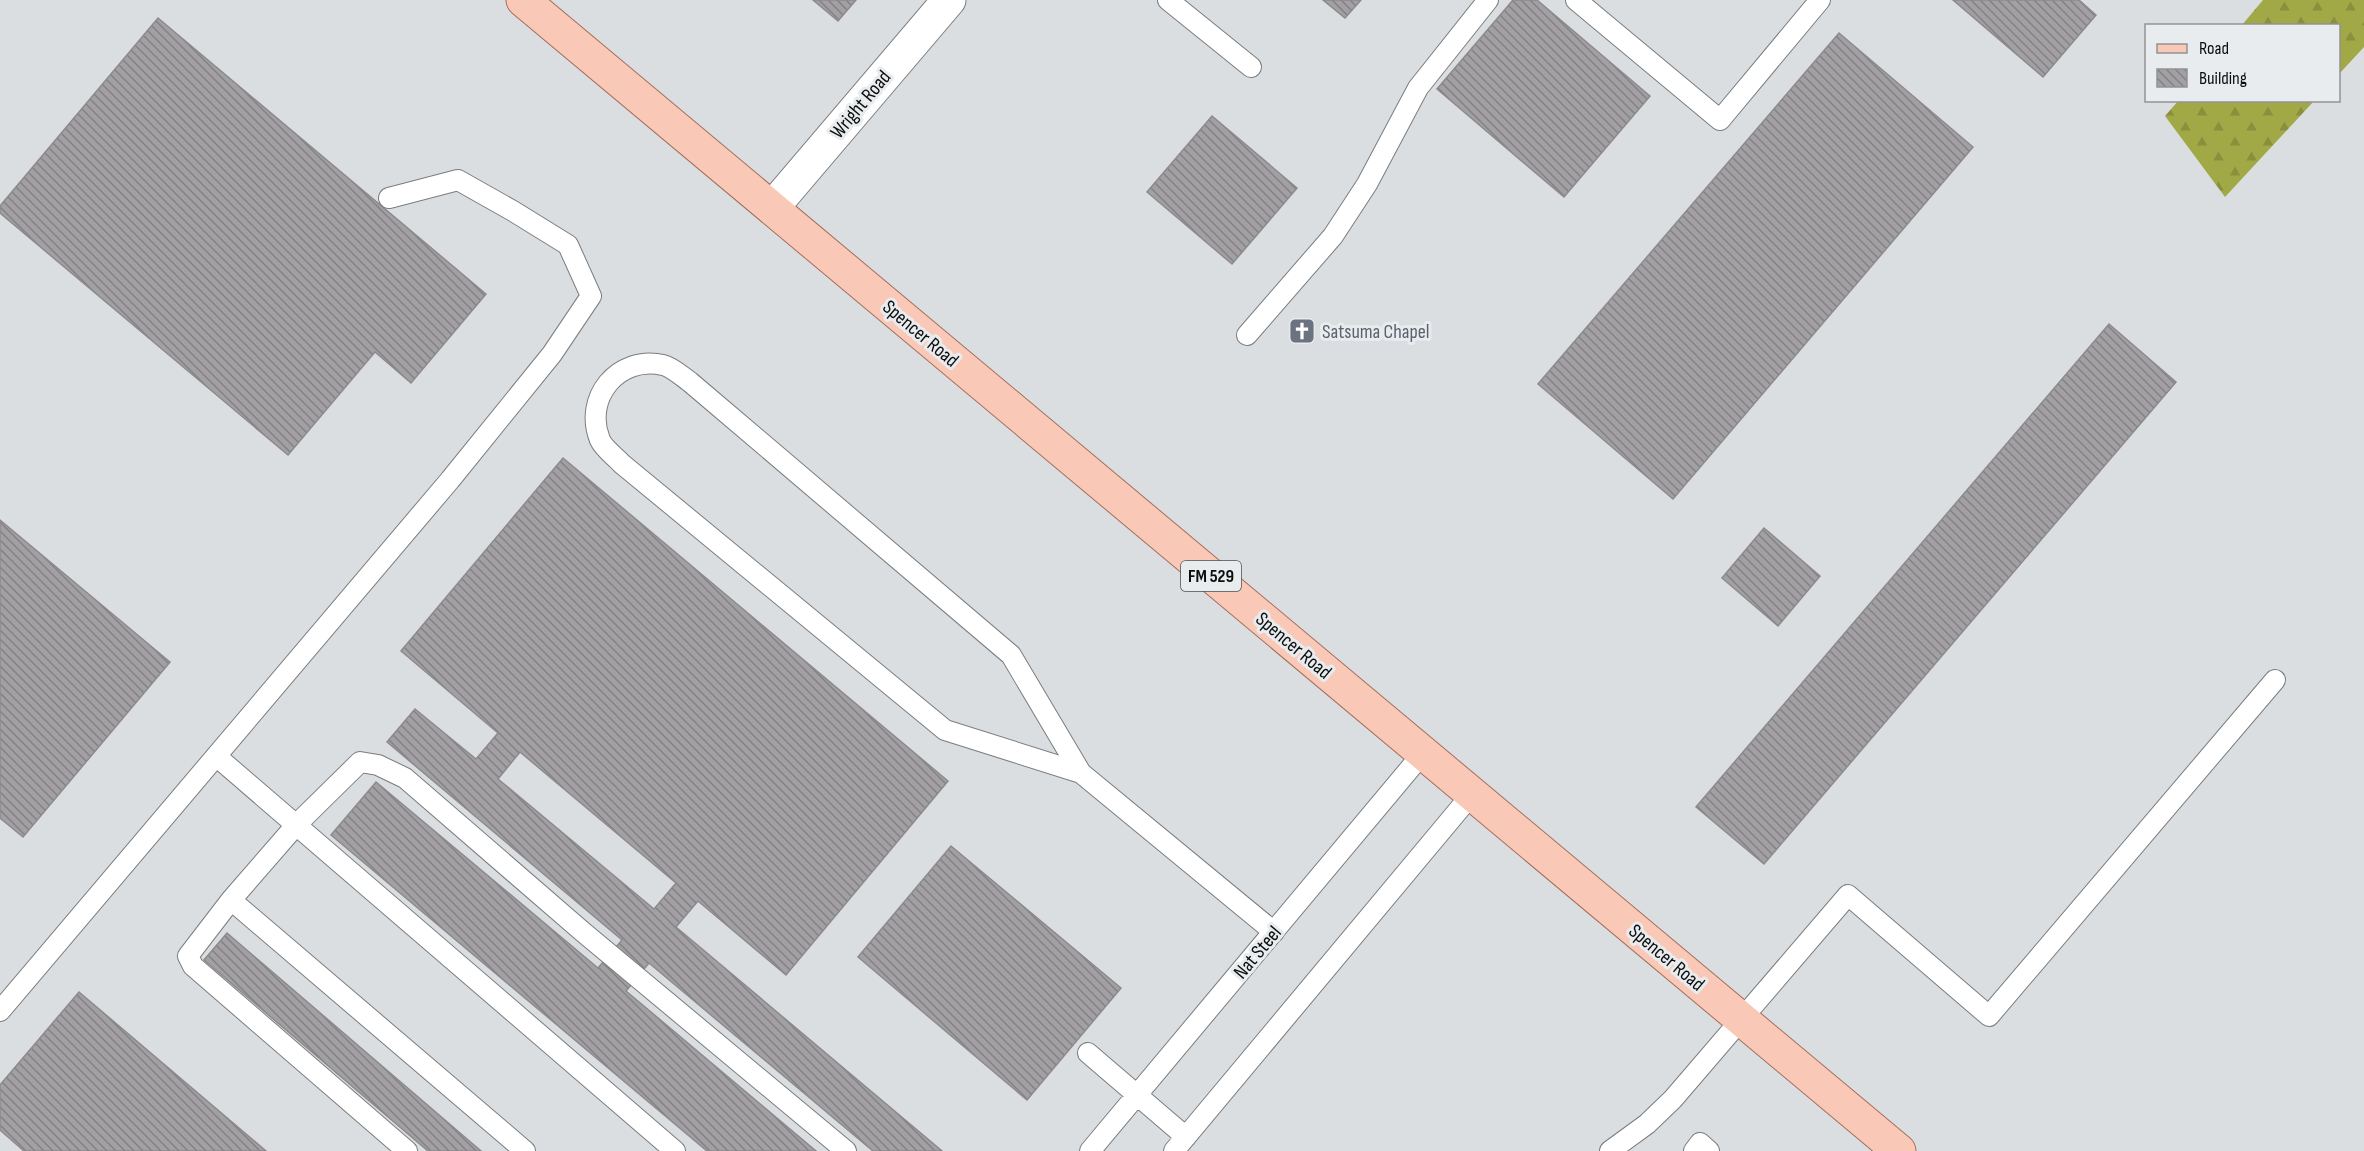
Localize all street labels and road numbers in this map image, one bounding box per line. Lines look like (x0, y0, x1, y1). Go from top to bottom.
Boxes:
street label: Wright Road (825, 66, 896, 144)
street label: Spencer Road (878, 295, 963, 372)
road number: FM 529 (1181, 561, 1241, 591)
street label: Spencer Road (1251, 607, 1336, 684)
street label: Spencer Road (1624, 919, 1709, 996)
street label: Nat Steel (1229, 921, 1287, 984)

